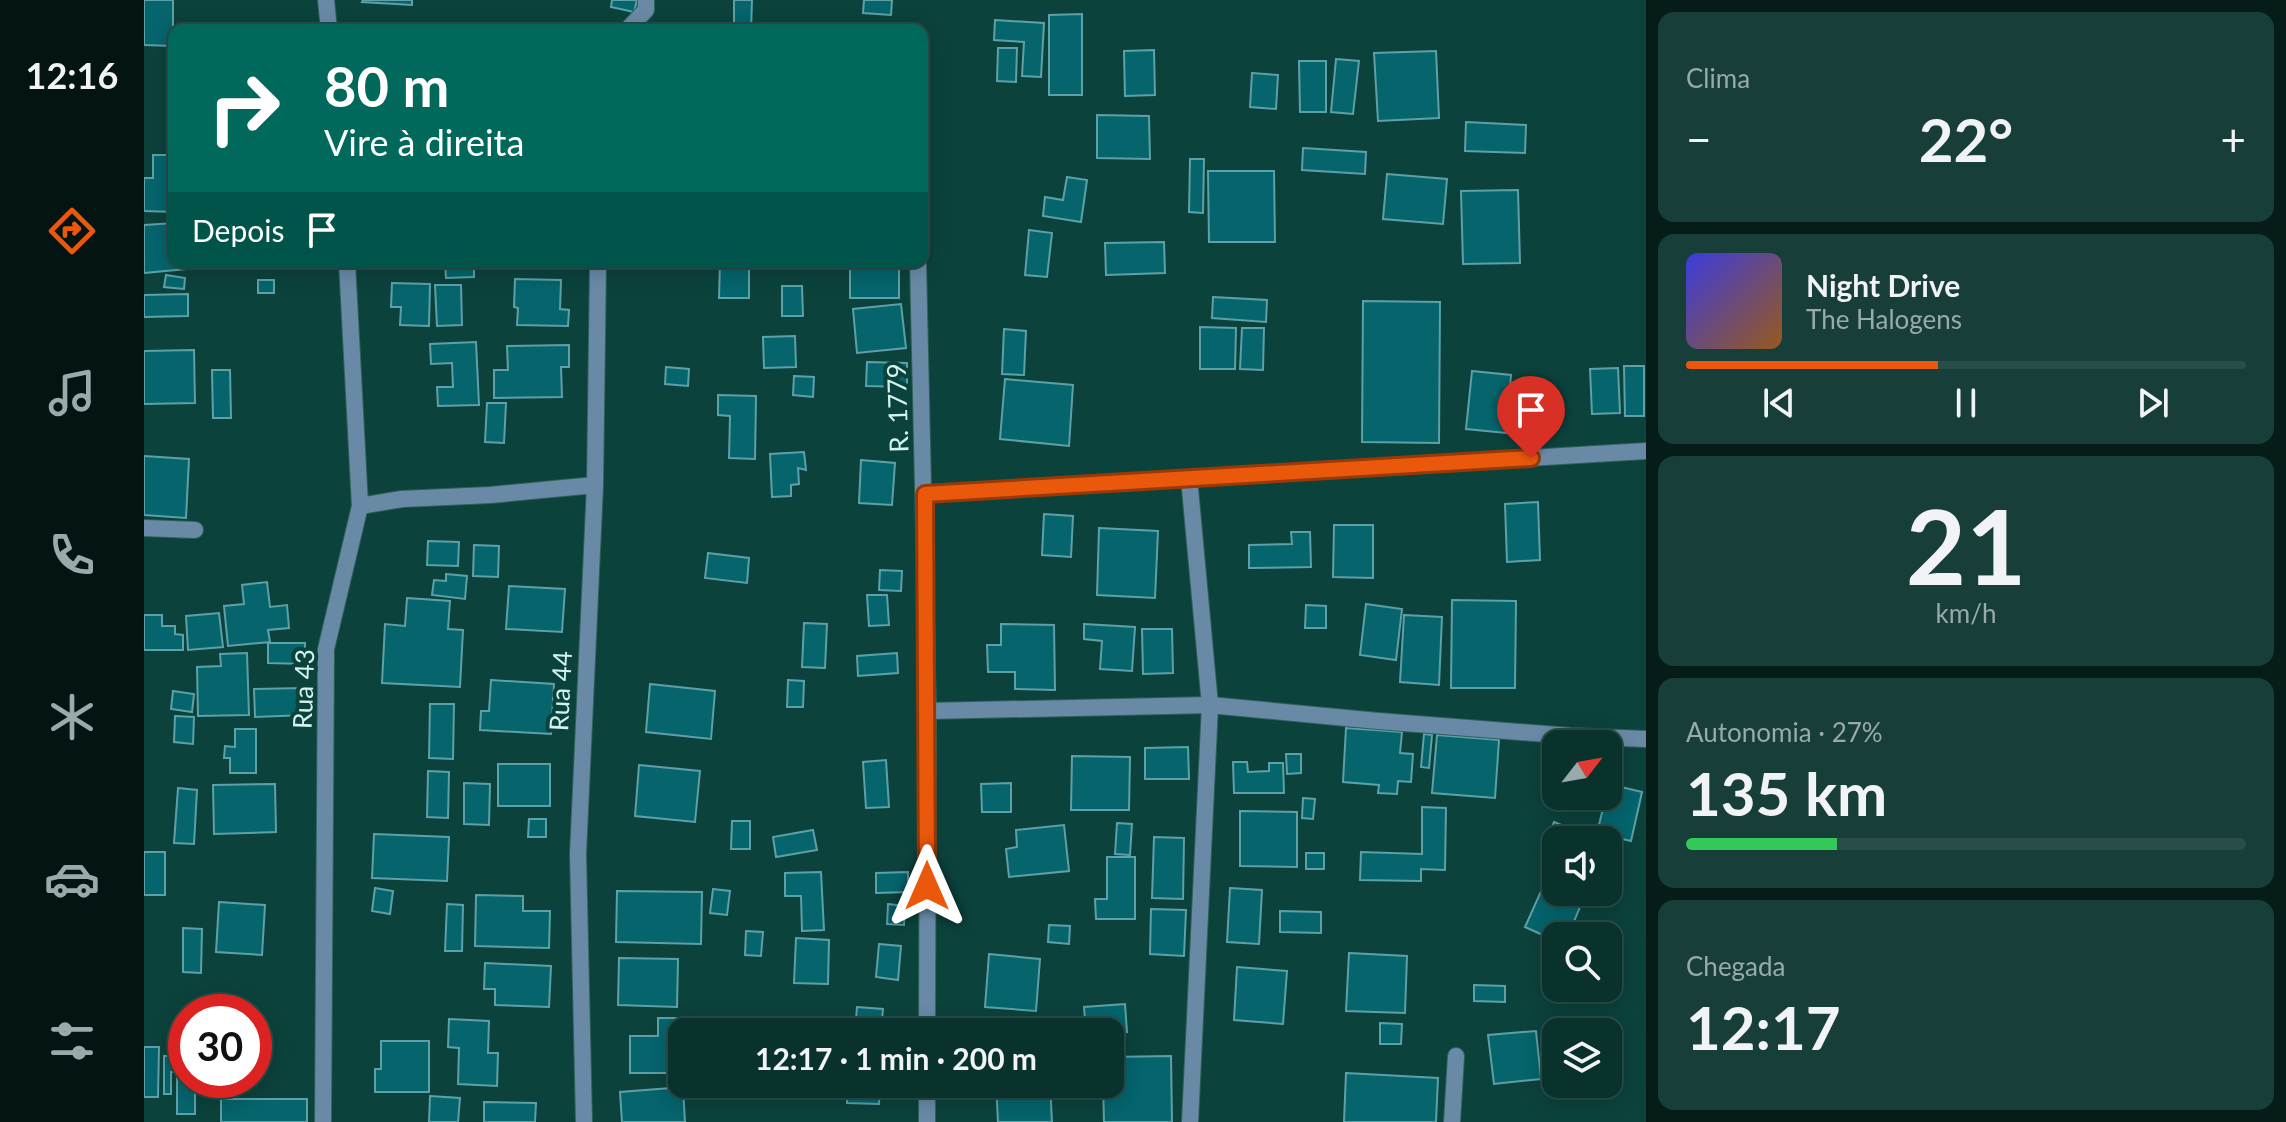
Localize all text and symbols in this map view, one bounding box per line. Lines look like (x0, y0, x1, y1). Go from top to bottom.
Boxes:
text: 80 m (324, 52, 449, 119)
text: 12:16 (26, 53, 118, 97)
icon: right (192, 56, 296, 160)
text: Clima (1686, 62, 1750, 94)
text: 22° (1919, 103, 2013, 175)
text: − (1686, 113, 1712, 165)
text: + (2220, 113, 2246, 165)
text: Vire à direita (324, 120, 524, 164)
icon: directions (44, 203, 100, 259)
icon: arrive (300, 208, 344, 252)
text: Depois (192, 212, 284, 248)
text: Night Drive (1806, 267, 1960, 303)
text: The Halogens (1806, 303, 1962, 335)
street label: R. 1779 (879, 363, 915, 453)
icon: music (44, 365, 100, 421)
pin (1497, 376, 1565, 458)
icon: previous (1757, 381, 1801, 425)
icon: pause (1944, 381, 1988, 425)
icon: next (2131, 381, 2175, 425)
icon: arrive (1509, 388, 1553, 432)
text: 21 (1906, 482, 2026, 607)
icon: phone (44, 527, 100, 583)
text: km/h (1936, 597, 1996, 629)
street label: Rua 43 (286, 648, 320, 729)
street label: Rua 44 (542, 650, 578, 732)
icon: climate (44, 689, 100, 745)
text: Autonomia · 27% (1686, 716, 1883, 748)
north arrow (1542, 730, 1622, 810)
map controls (1542, 730, 1622, 1098)
text: 135 km (1686, 757, 1887, 829)
button: sound (1542, 826, 1622, 906)
position arrow (885, 844, 969, 928)
icon: car (44, 851, 100, 907)
button: search (1542, 922, 1622, 1002)
text: Chegada (1686, 950, 1786, 982)
text: 12:17 (1686, 991, 1841, 1063)
speed limit sign: 30 (168, 994, 272, 1098)
icon: filters (44, 1013, 100, 1069)
button: layers (1542, 1018, 1622, 1098)
text: 12:17 · 1 min · 200 m (755, 1040, 1037, 1076)

